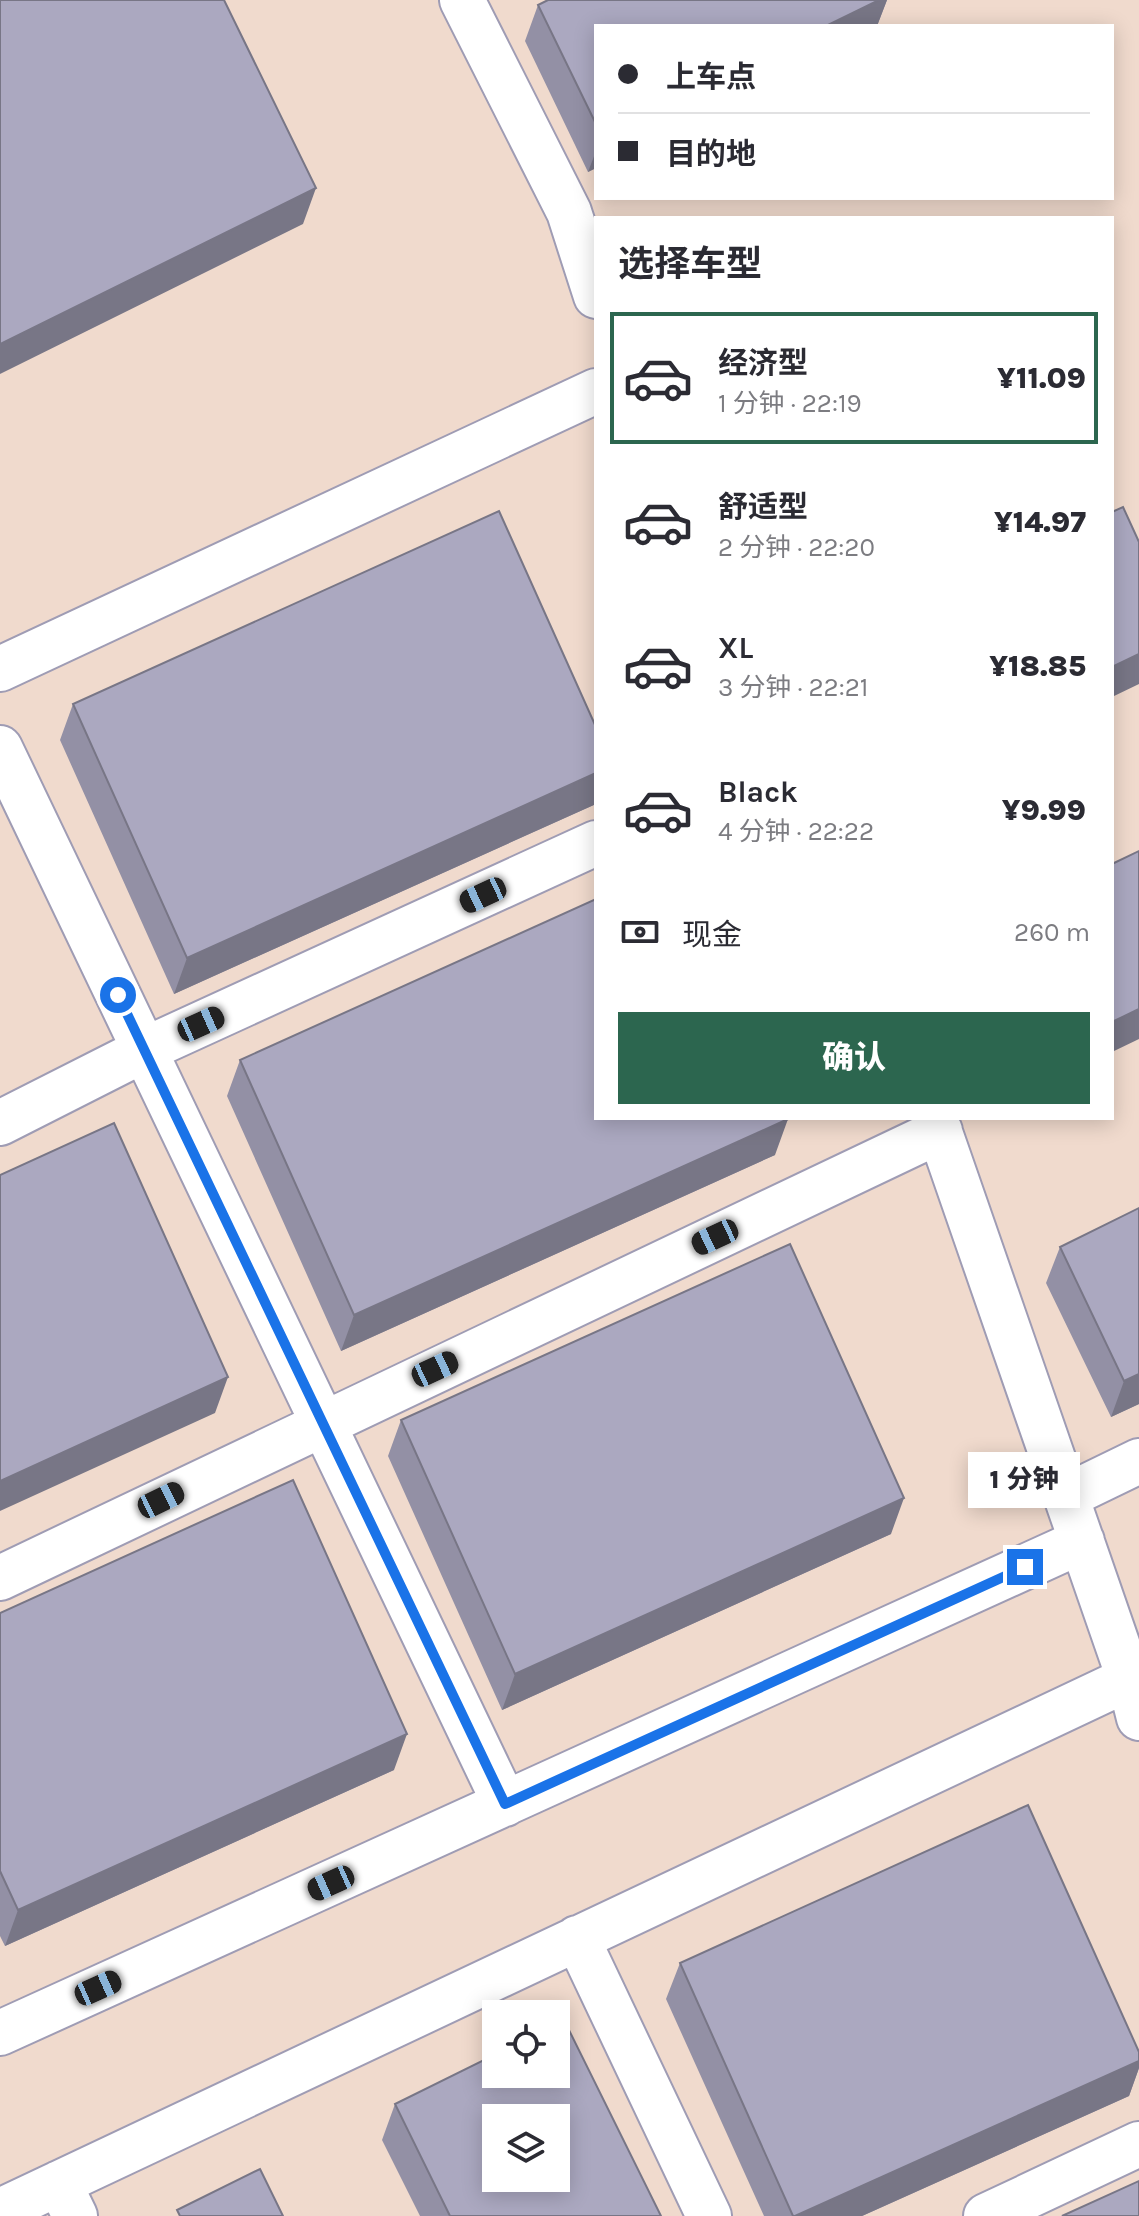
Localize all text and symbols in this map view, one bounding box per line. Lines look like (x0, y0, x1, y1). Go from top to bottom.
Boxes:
text: 上车点 (666, 59, 756, 95)
text: 目的地 (666, 136, 756, 172)
text: 选择车型 (618, 243, 762, 285)
icon: car (622, 342, 694, 414)
text: 经济型 (718, 345, 808, 381)
text: ¥11.09 (997, 360, 1086, 396)
text: 1 分钟 · 22:19 (718, 388, 862, 419)
icon: car (622, 486, 694, 558)
text: 舒适型 (718, 489, 808, 525)
text: ¥14.97 (994, 504, 1086, 540)
text: 2 分钟 · 22:20 (718, 532, 875, 563)
icon: car (622, 630, 694, 702)
text: XL (718, 630, 753, 666)
text: ¥18.85 (989, 648, 1086, 684)
text: 3 分钟 · 22:21 (718, 672, 868, 703)
icon: car (622, 774, 694, 846)
text: Black (718, 774, 798, 810)
text: ¥9.99 (1002, 792, 1086, 828)
text: 4 分钟 · 22:22 (718, 816, 874, 847)
car (456, 874, 510, 916)
icon: cash (618, 910, 662, 954)
text: 现金 (682, 917, 742, 953)
text: 260 m (1014, 917, 1090, 948)
route start (100, 977, 136, 1013)
car (174, 1003, 228, 1045)
button: 确认 (618, 1012, 1090, 1104)
car (688, 1216, 742, 1258)
car (408, 1348, 462, 1390)
callout: 1 分钟 (969, 1451, 1081, 1507)
text: 1 分钟 (990, 1464, 1059, 1495)
car (134, 1479, 188, 1521)
route end (1007, 1549, 1043, 1585)
car (304, 1862, 358, 1904)
car (71, 1967, 125, 2009)
map controls (482, 2000, 570, 2192)
button: locate (482, 2000, 570, 2088)
button: layers (482, 2104, 570, 2192)

